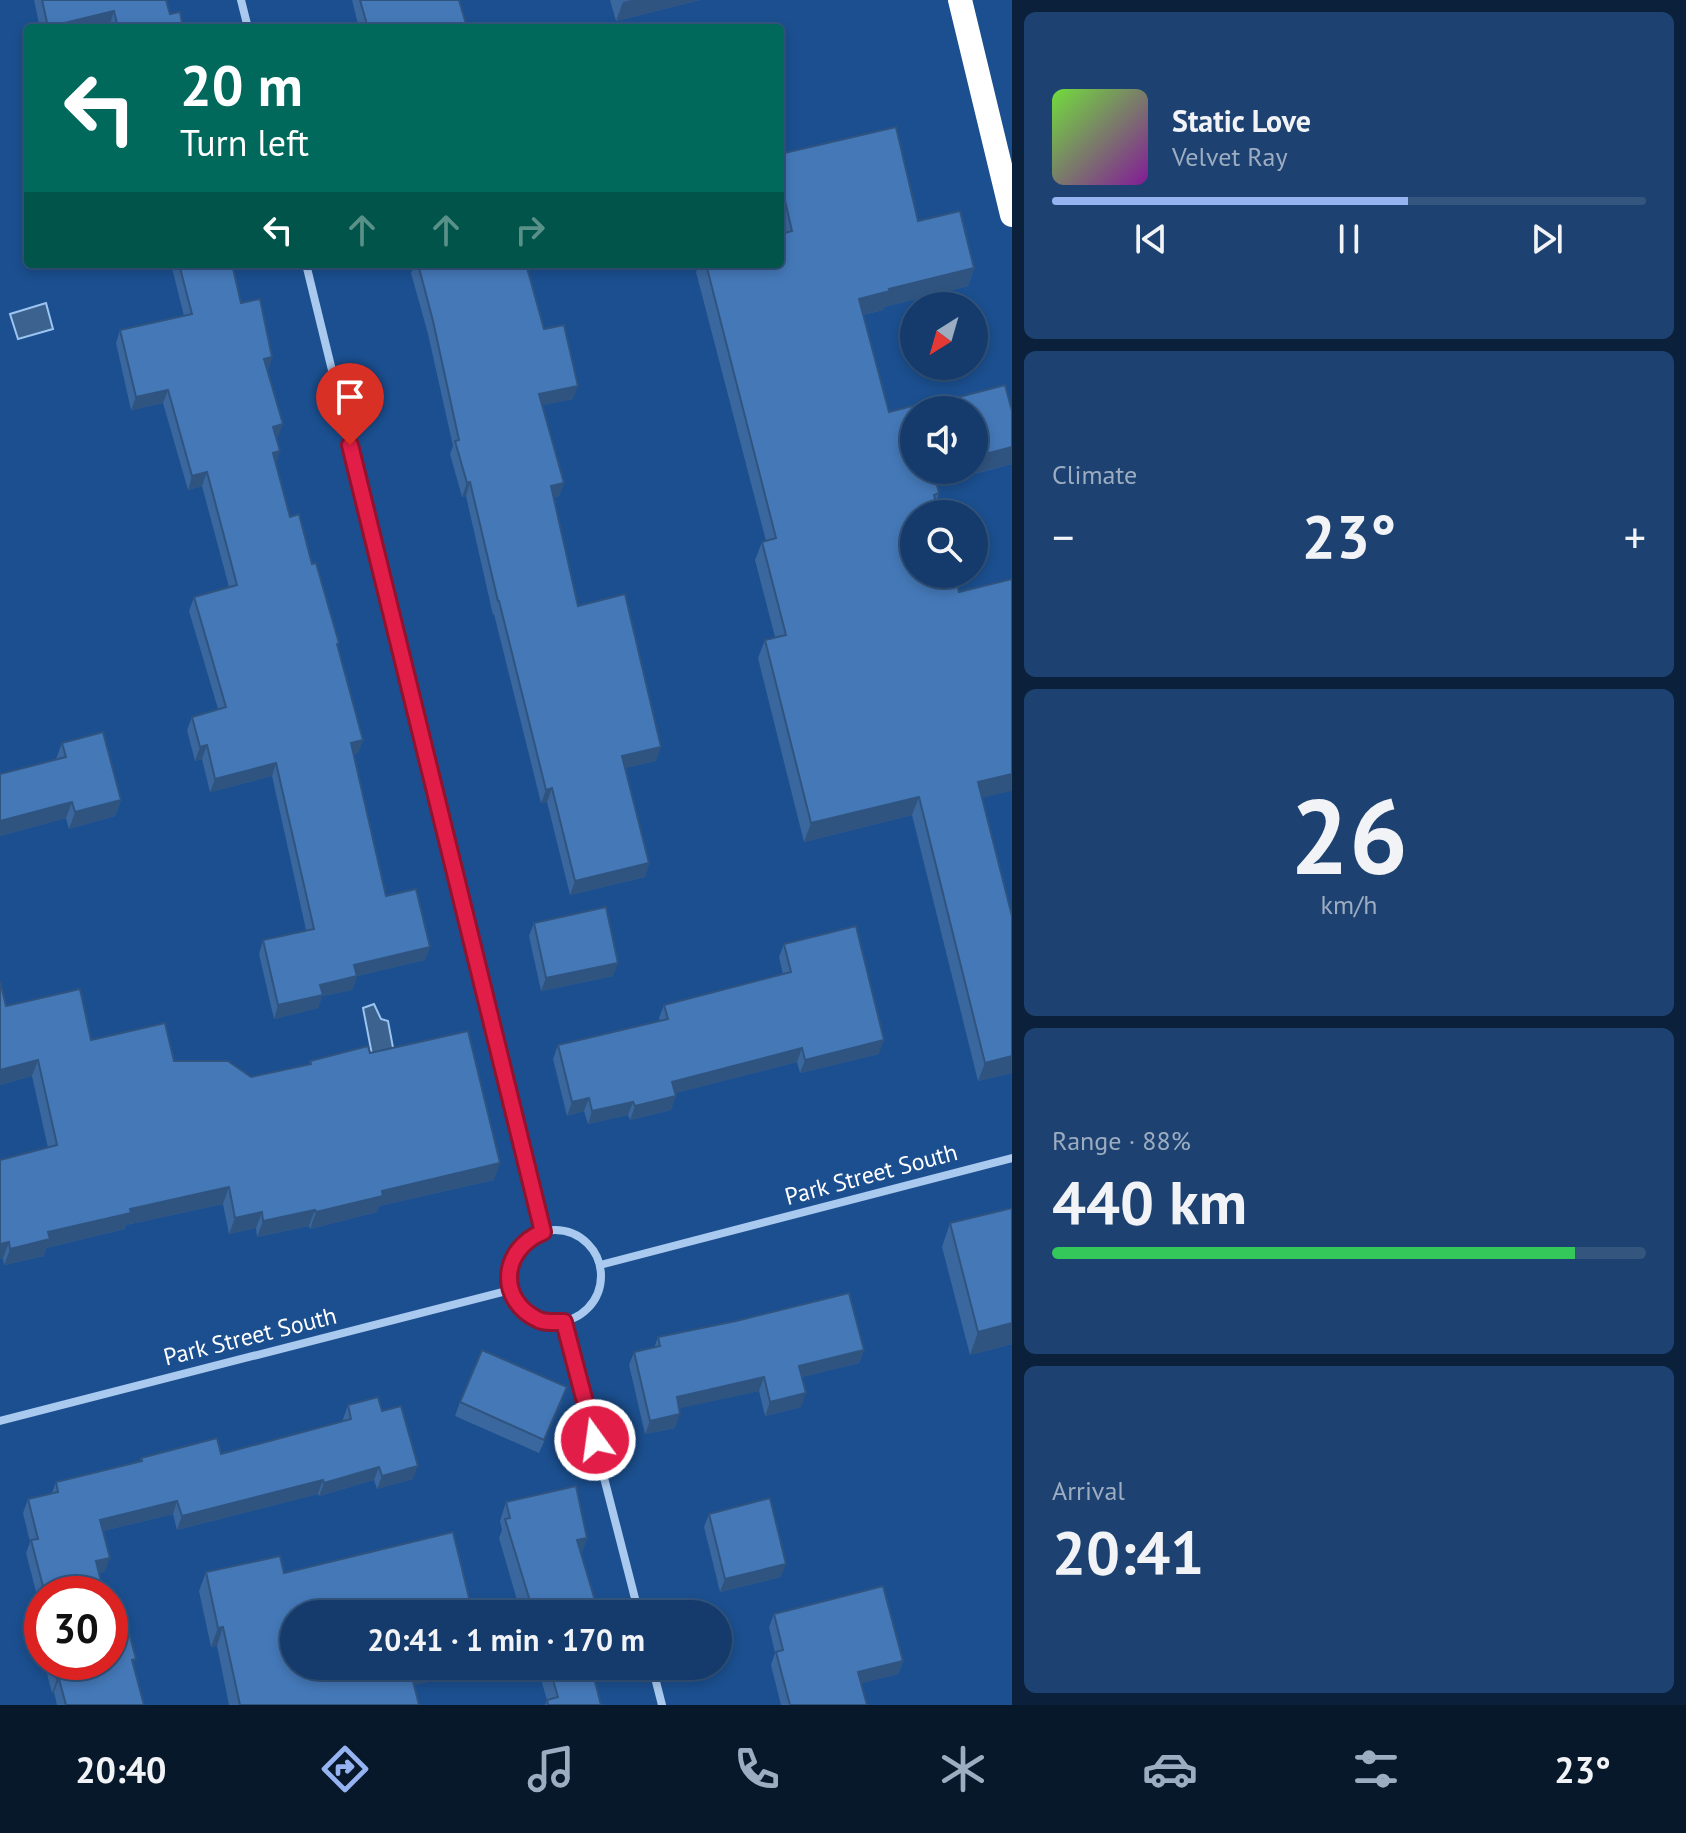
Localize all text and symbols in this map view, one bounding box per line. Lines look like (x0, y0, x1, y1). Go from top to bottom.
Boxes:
text: 20 m (180, 49, 303, 121)
icon: left (48, 56, 152, 160)
text: Static Love (1172, 101, 1311, 140)
text: Turn left (180, 119, 309, 166)
text: Velvet Ray (1172, 140, 1288, 173)
icon: left (256, 208, 300, 252)
icon: ahead (340, 208, 384, 252)
icon: ahead (424, 208, 468, 252)
icon: right (508, 208, 552, 252)
icon: previous (1129, 217, 1173, 261)
icon: pause (1327, 217, 1371, 261)
icon: next (1525, 217, 1569, 261)
north arrow (900, 292, 988, 380)
map controls (900, 292, 988, 588)
pin (316, 363, 384, 445)
icon: arrive (328, 375, 372, 419)
button: sound (900, 396, 988, 484)
text: Climate (1052, 458, 1137, 491)
text: 23° (1302, 497, 1396, 575)
button: search (900, 500, 988, 588)
text: − (1052, 508, 1074, 565)
text: + (1624, 508, 1646, 565)
text: 26 (1290, 768, 1408, 903)
text: km/h (1321, 888, 1378, 921)
text: Range · 88% (1052, 1124, 1191, 1157)
street label: Park Street South (781, 1136, 961, 1212)
text: 440 km (1052, 1163, 1247, 1241)
street label: Park Street South (160, 1300, 340, 1372)
position arrow (553, 1398, 637, 1482)
text: Arrival (1052, 1474, 1125, 1507)
text: 20:41 (1052, 1513, 1204, 1591)
speed limit sign: 30 (24, 1576, 128, 1680)
text: 20:41 · 1 min · 170 m (367, 1620, 645, 1659)
icon: directions (317, 1741, 373, 1797)
icon: music (523, 1741, 579, 1797)
icon: phone (729, 1741, 785, 1797)
icon: climate (935, 1741, 991, 1797)
icon: car (1142, 1741, 1198, 1797)
icon: filters (1348, 1741, 1404, 1797)
text: 20:40 (75, 1746, 166, 1793)
text: 23° (1554, 1746, 1611, 1793)

